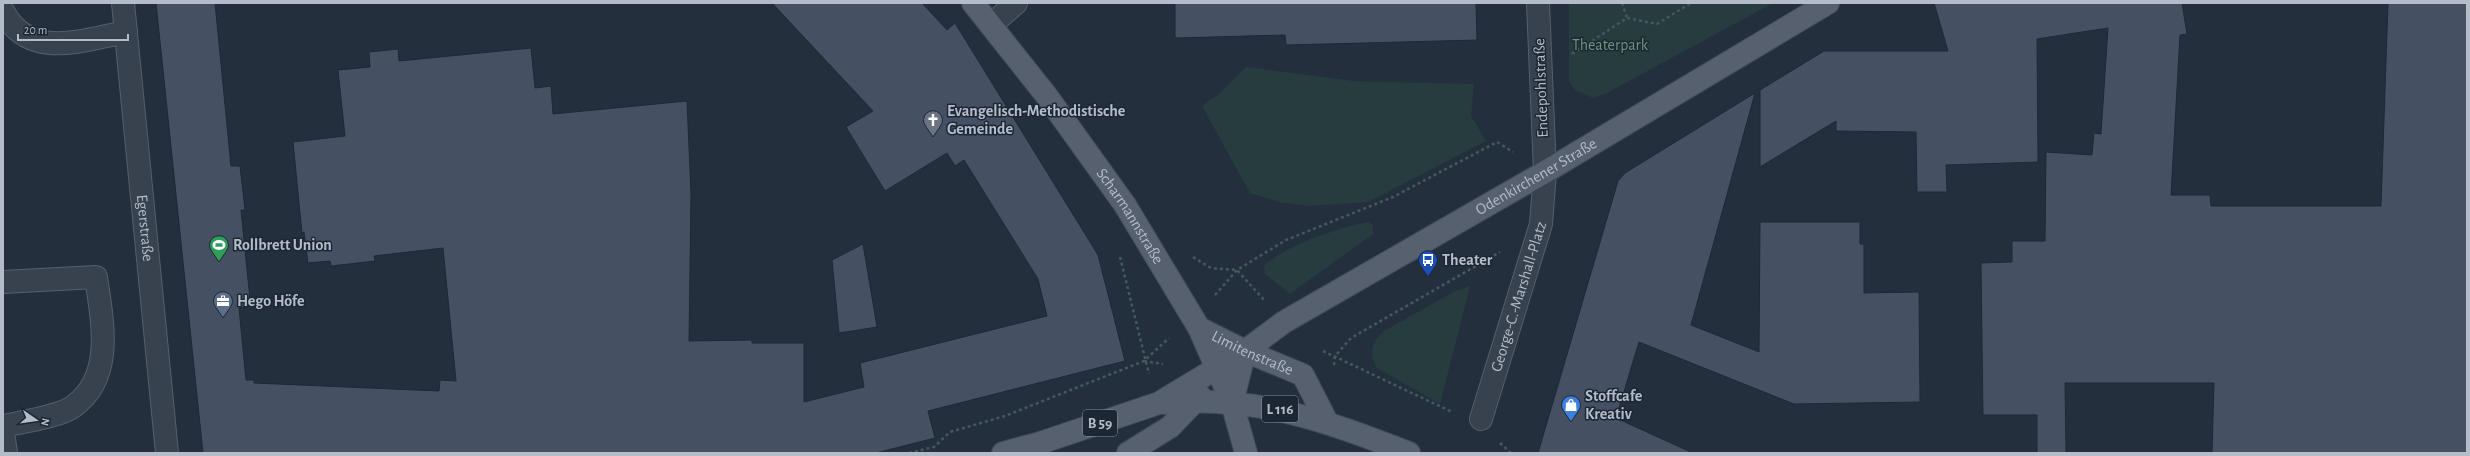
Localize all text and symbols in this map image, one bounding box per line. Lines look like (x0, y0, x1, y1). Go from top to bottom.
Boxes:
scale bar (18, 16, 128, 42)
text: 20 m (24, 24, 47, 36)
park label: Theaterpark (1572, 37, 1649, 53)
street label: Endepohlstraße (1531, 38, 1551, 138)
place label: Evangelisch-Methodistische Gemeinde (947, 103, 1126, 137)
church icon: Evangelisch-Methodistische Gemeinde (922, 109, 944, 137)
street label: Odenkirchener Straße (1473, 135, 1599, 218)
street label: Scharmannstraße (1093, 165, 1167, 267)
street label: Egerstraße (134, 194, 156, 262)
street label: George-C.-Marshall-Platz (1488, 219, 1549, 374)
sports icon: Rollbrett Union (208, 234, 230, 262)
place label: Rollbrett Union (233, 237, 332, 253)
bus stop icon: Theater (1417, 249, 1439, 277)
place label: Theater (1442, 252, 1493, 268)
office icon: Hego Höfe (212, 290, 234, 318)
place label: Hego Höfe (237, 293, 305, 309)
street label: Limitenstraße (1209, 328, 1295, 378)
place label: Stoffcafe Kreativ (1585, 388, 1643, 422)
shop icon: Stoffcafe Kreativ (1560, 394, 1582, 422)
road number: L 116 (1262, 396, 1298, 422)
north arrow (16, 400, 56, 440)
road number: B 59 (1083, 410, 1117, 436)
text: N (39, 417, 51, 427)

